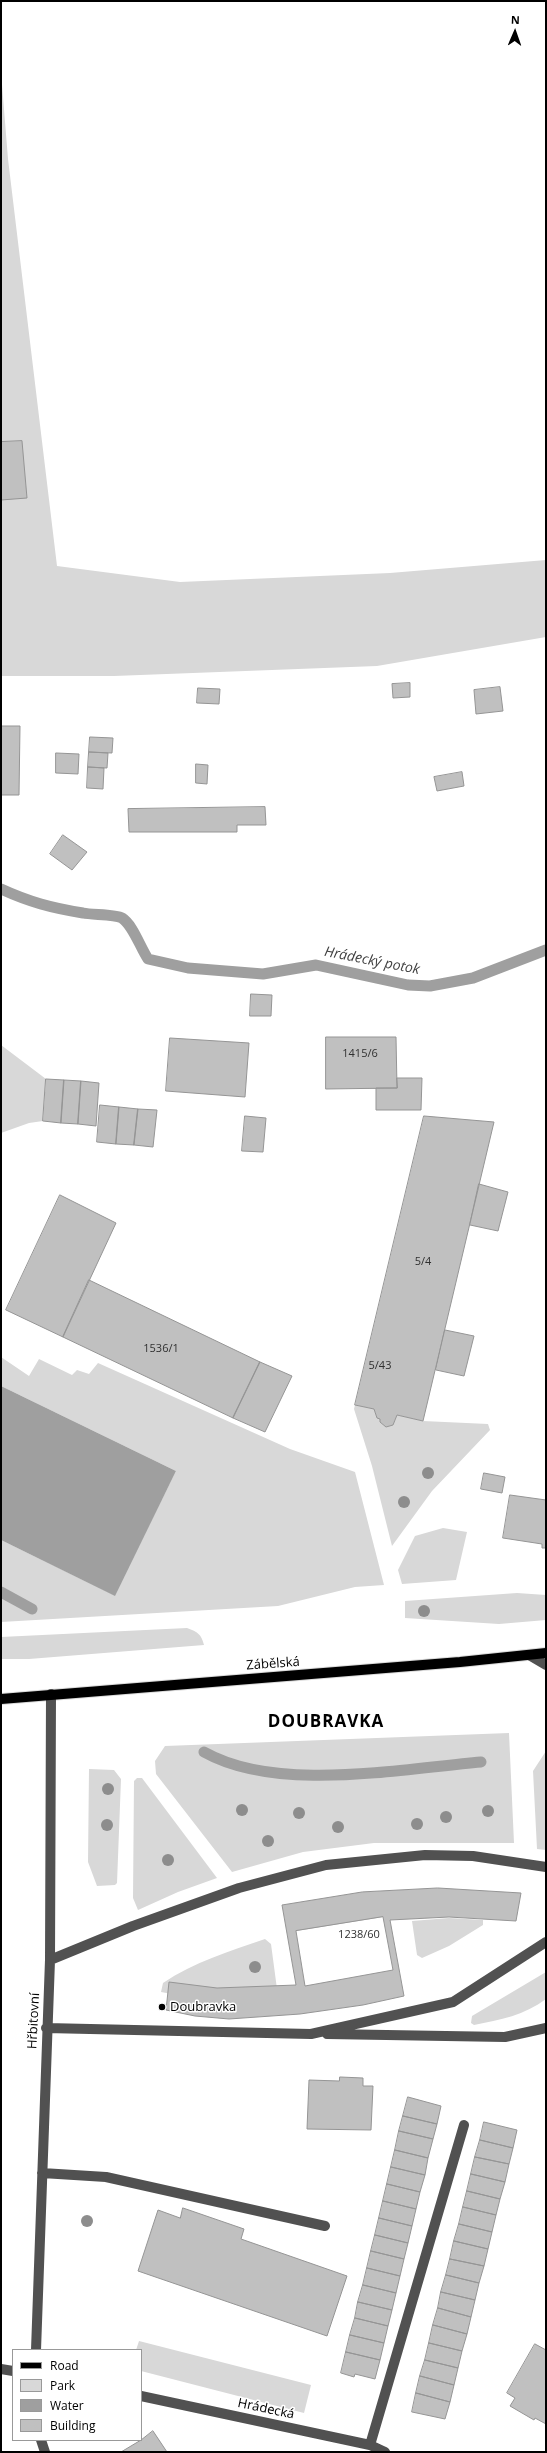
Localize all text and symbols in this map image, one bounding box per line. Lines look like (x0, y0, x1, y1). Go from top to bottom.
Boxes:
north arrow (495, 12, 535, 52)
text: N (511, 12, 520, 27)
water label: Hrádecký potok (323, 944, 421, 978)
house number: 1415/6 (342, 1047, 378, 1061)
house number: 5/4 (415, 1255, 431, 1269)
house number: 1536/1 (143, 1342, 179, 1356)
house number: 5/43 (369, 1359, 391, 1373)
street label: Zábělská (246, 1654, 300, 1674)
district label: DOUBRAVKA (268, 1712, 384, 1732)
house number: 1238/60 (338, 1928, 380, 1942)
street label: Hřbitovní (25, 1992, 43, 2050)
place label: Doubravka (170, 1999, 236, 2015)
marker: Doubravka (157, 2002, 167, 2012)
legend (12, 2349, 142, 2441)
text: Road (50, 2357, 79, 2374)
text: Park (50, 2377, 75, 2394)
street label: Hrádecká (236, 2395, 296, 2423)
text: Water (50, 2397, 84, 2414)
text: Building (50, 2417, 95, 2434)

